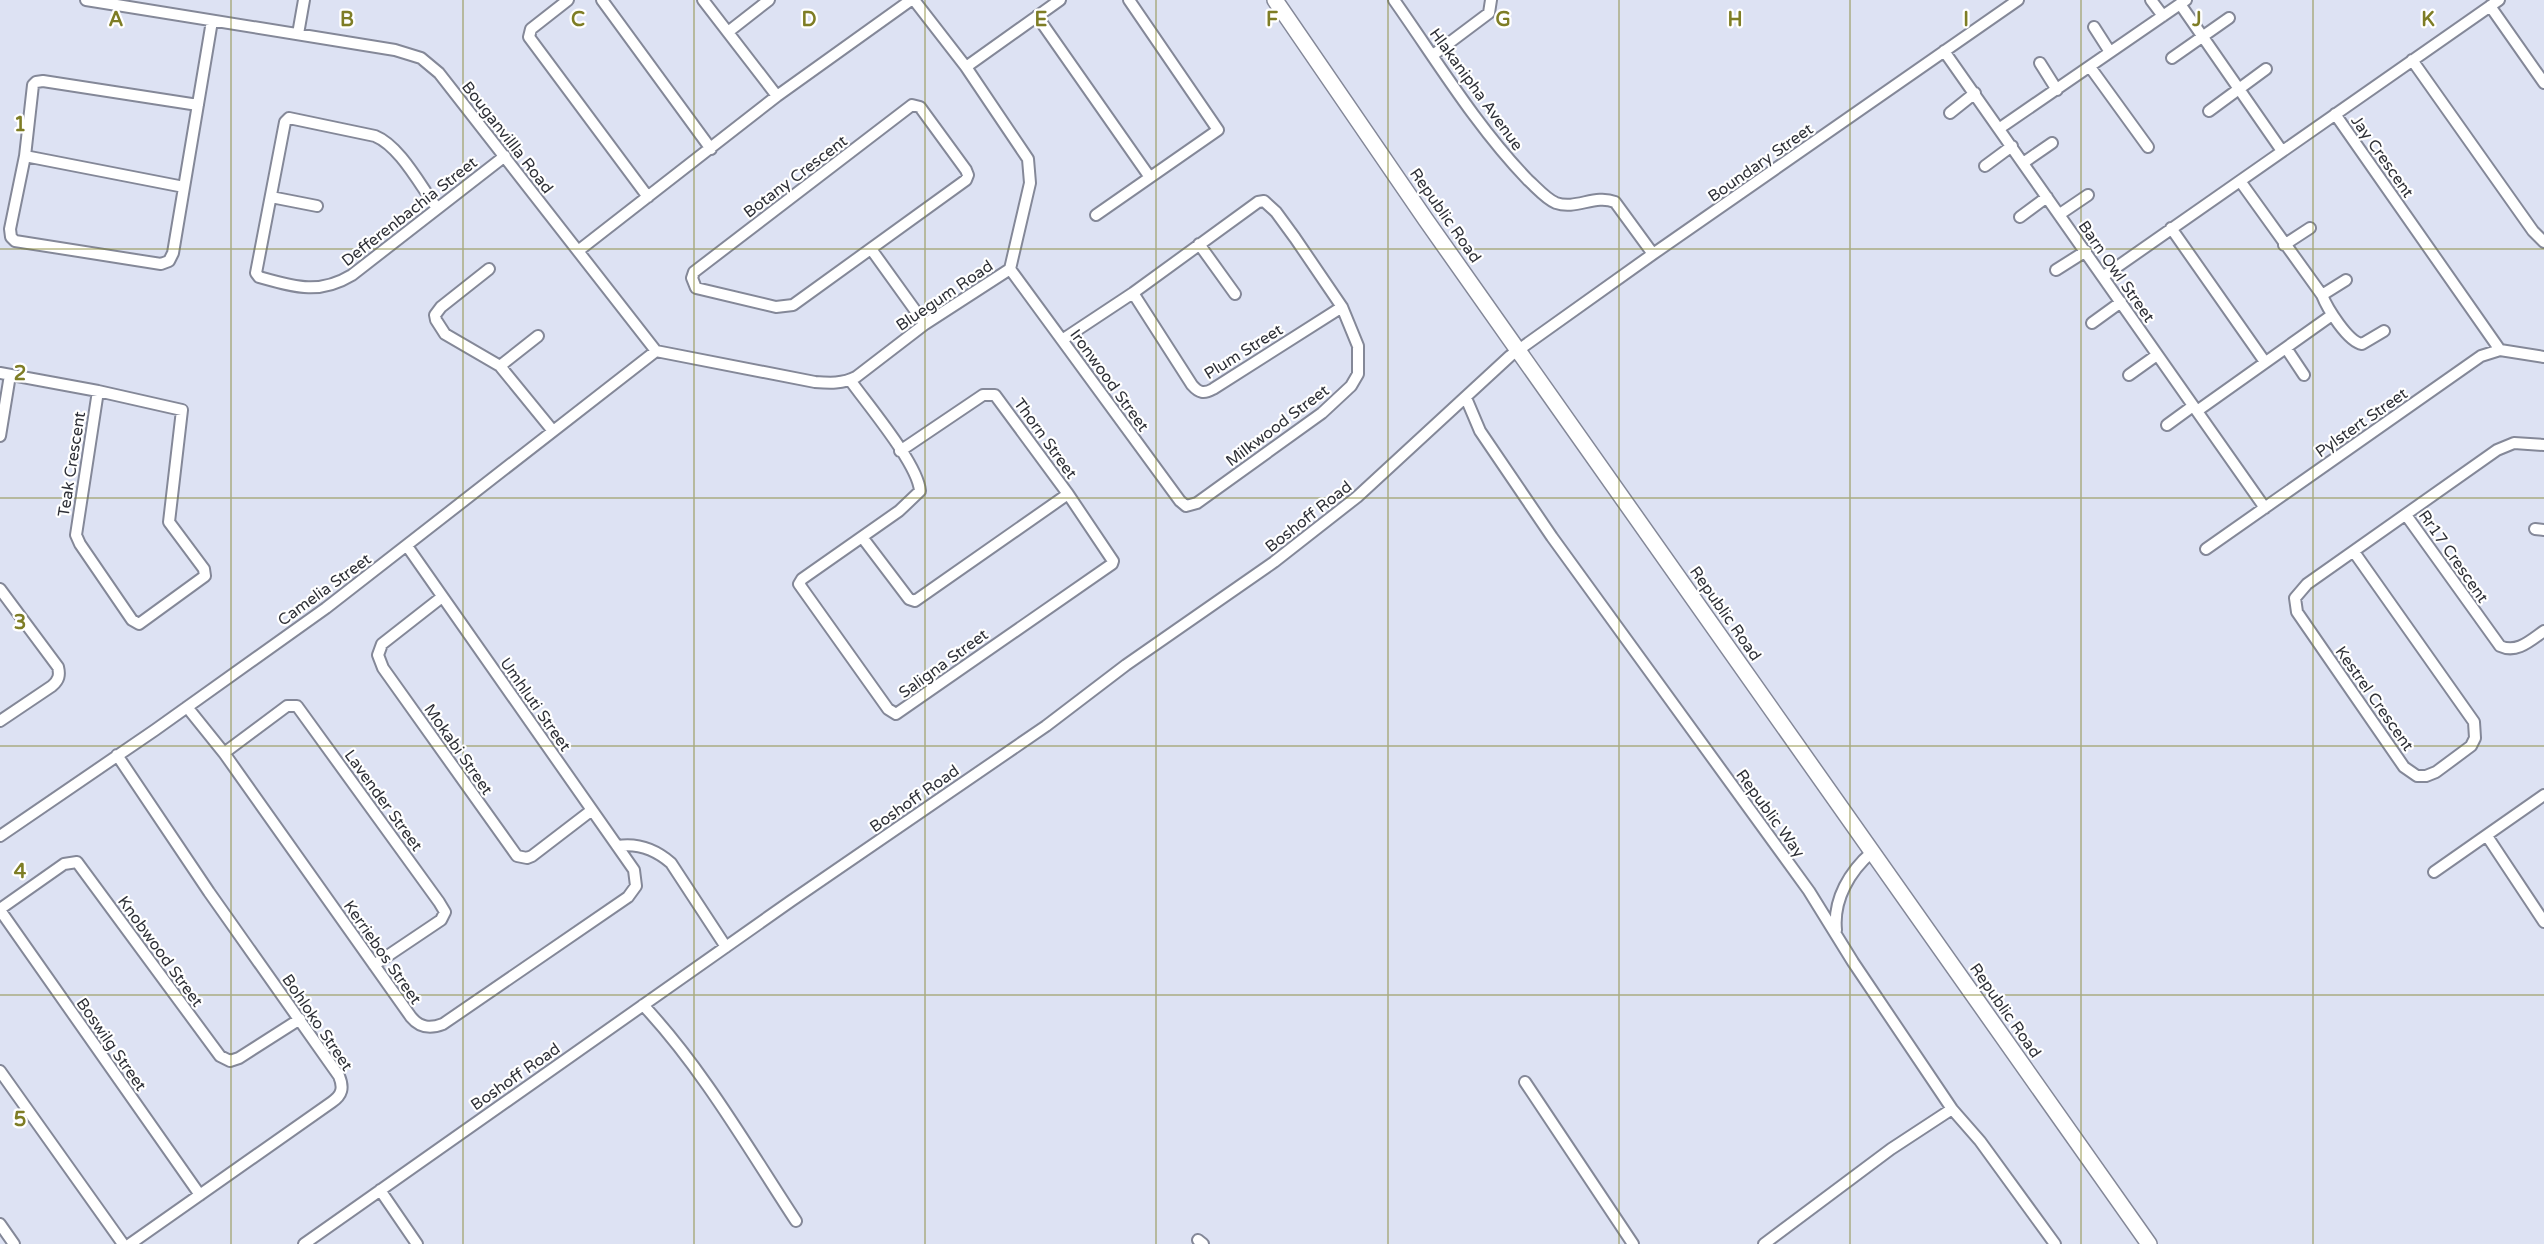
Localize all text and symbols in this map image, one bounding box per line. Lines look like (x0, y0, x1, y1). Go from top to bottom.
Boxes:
text: A (109, 8, 124, 32)
text: B (340, 8, 354, 32)
text: C (571, 8, 585, 32)
text: D (801, 8, 817, 32)
text: E (1035, 8, 1048, 32)
text: F (1266, 8, 1278, 32)
text: G (1495, 8, 1511, 32)
text: H (1727, 8, 1743, 32)
text: I (1963, 8, 1969, 32)
text: J (2191, 8, 2202, 32)
text: K (2421, 8, 2435, 32)
street label: Hlakanipha Avenue (1425, 24, 1527, 155)
street label: Bouganvillla Road (457, 77, 557, 198)
street label: Jay Crescent (2346, 112, 2418, 202)
text: 1 (14, 113, 26, 137)
street label: Boundary Street (1704, 119, 1817, 207)
street label: Botany Crescent (740, 131, 852, 222)
street label: Defferenbachia Street (338, 153, 481, 271)
street label: Republic Road (1405, 164, 1485, 267)
street label: Barn Owl Street (2074, 217, 2159, 326)
street label: Bluegum Road (892, 256, 997, 336)
street label: Plum Street (1201, 320, 1287, 384)
street label: Ironwood Street (1065, 326, 1153, 436)
text: 2 (14, 362, 26, 386)
street label: Milkwood Street (1222, 381, 1333, 471)
street label: Pylstert Street (2312, 384, 2412, 462)
street label: Thorn Street (1009, 394, 1081, 483)
street label: Teak Crescent (54, 410, 90, 518)
street label: Boshoff Road (1261, 477, 1356, 557)
street label: Rr17 Crescent (2414, 506, 2493, 607)
street label: Camelia Street (274, 549, 375, 630)
street label: Republic Road (1685, 562, 1765, 665)
text: 3 (14, 611, 26, 635)
street label: Saligna Street (895, 625, 992, 703)
street label: Kestrel Crescent (2331, 642, 2418, 755)
street label: Umhluti Street (495, 654, 575, 755)
street label: Mokabi Street (419, 700, 497, 799)
street label: Lavender Street (340, 746, 427, 855)
street label: Boshoff Road (866, 761, 963, 837)
street label: Republic Way (1732, 766, 1809, 862)
text: 4 (14, 860, 27, 884)
street label: Knobwood Street (113, 892, 207, 1011)
street label: Kerriebos Street (339, 897, 425, 1008)
street label: Republic Road (1965, 959, 2045, 1062)
street label: Bohloko Street (277, 970, 357, 1075)
street label: Boswilg Street (72, 994, 151, 1095)
street label: Boshoff Road (467, 1039, 564, 1115)
text: 5 (14, 1108, 26, 1132)

